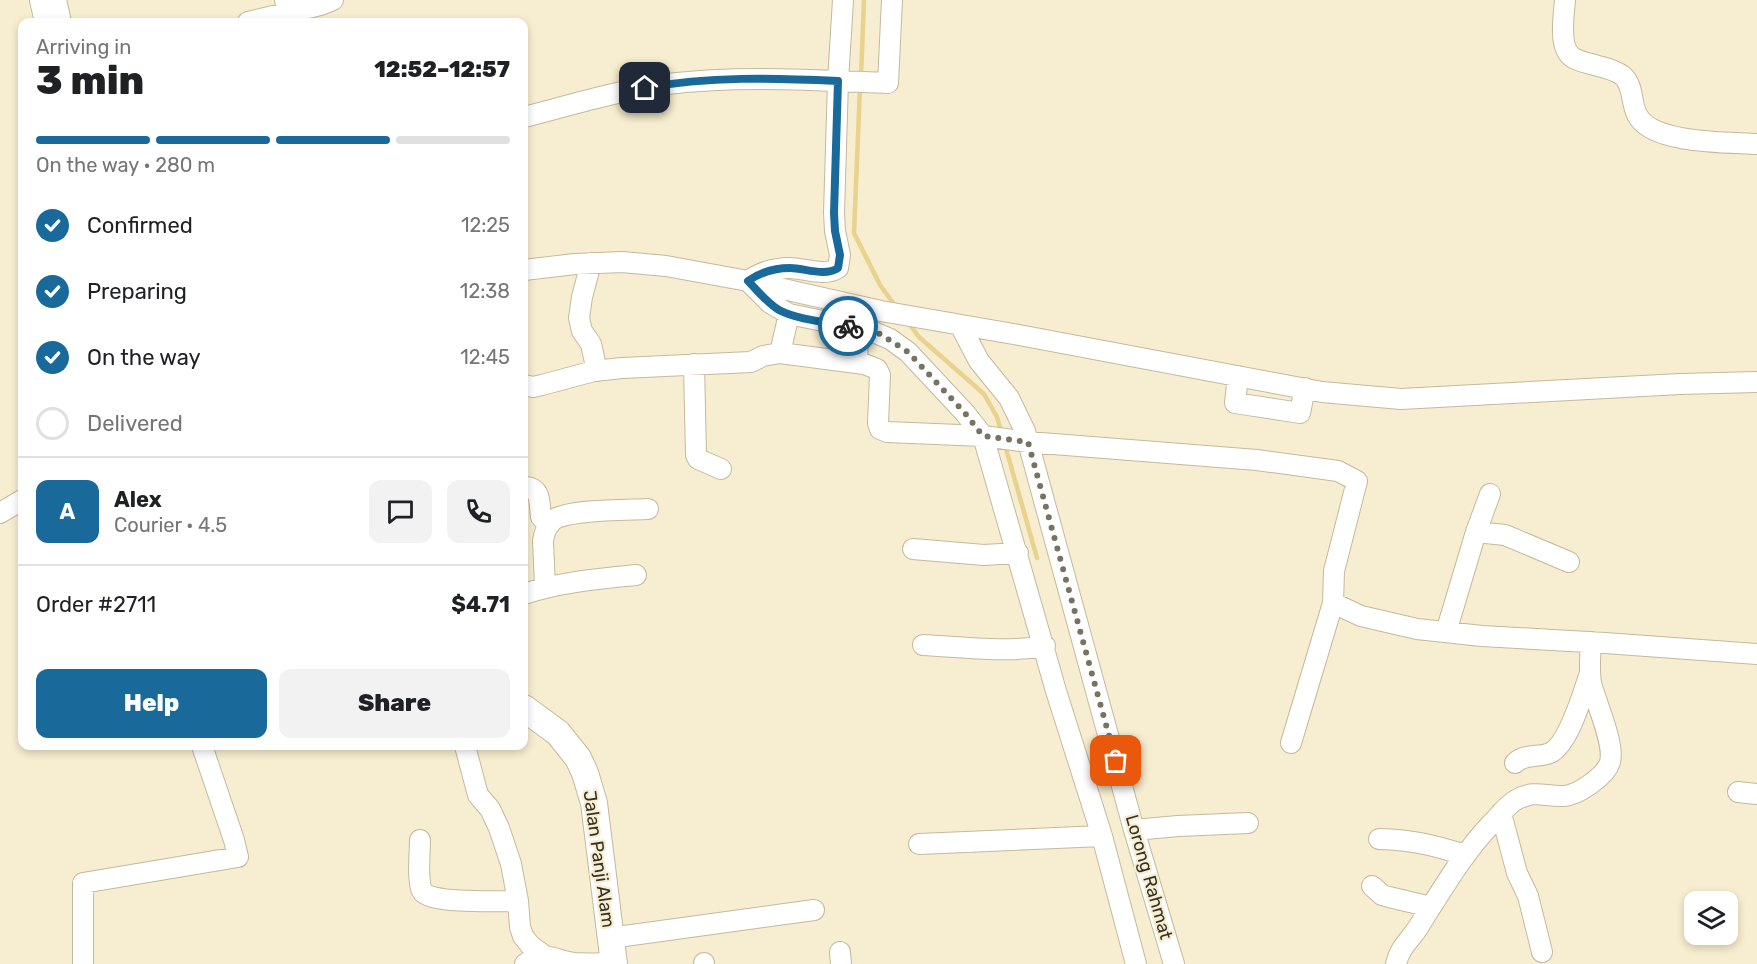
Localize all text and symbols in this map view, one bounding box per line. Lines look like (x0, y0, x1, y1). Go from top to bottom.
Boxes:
text: Arriving in (36, 35, 131, 59)
text: 12:52–12:57 (374, 56, 510, 83)
text: 3 min (36, 58, 144, 104)
pin (619, 62, 670, 113)
icon: home (628, 71, 661, 104)
text: On the way · 280 m (36, 153, 215, 177)
icon: check (36, 209, 69, 242)
text: Confirmed (87, 212, 193, 239)
text: 12:25 (461, 213, 510, 237)
icon: check (36, 275, 69, 308)
text: Preparing (87, 278, 187, 305)
text: 12:38 (460, 279, 510, 303)
courier (818, 296, 878, 356)
icon: bike (832, 310, 865, 343)
icon: check (36, 341, 69, 374)
text: On the way (87, 344, 201, 371)
text: 12:45 (460, 345, 510, 369)
text: Delivered (87, 410, 183, 437)
button: chat (369, 480, 432, 543)
button: phone (447, 480, 510, 543)
text: Alex (114, 486, 162, 513)
text: A (60, 498, 75, 525)
text: Courier · 4.5 (114, 513, 227, 537)
text: Order #2711 (36, 591, 156, 618)
text: $4.71 (451, 591, 510, 618)
button: Help (36, 669, 267, 738)
button: Share (279, 669, 510, 738)
pin (1090, 735, 1141, 786)
icon: bag (1099, 744, 1132, 777)
street label: Jalan Panji Alam (578, 789, 620, 929)
street label: Lorong Rahmat (1121, 812, 1177, 942)
map controls (1684, 891, 1738, 945)
button: layers (1684, 891, 1738, 945)

